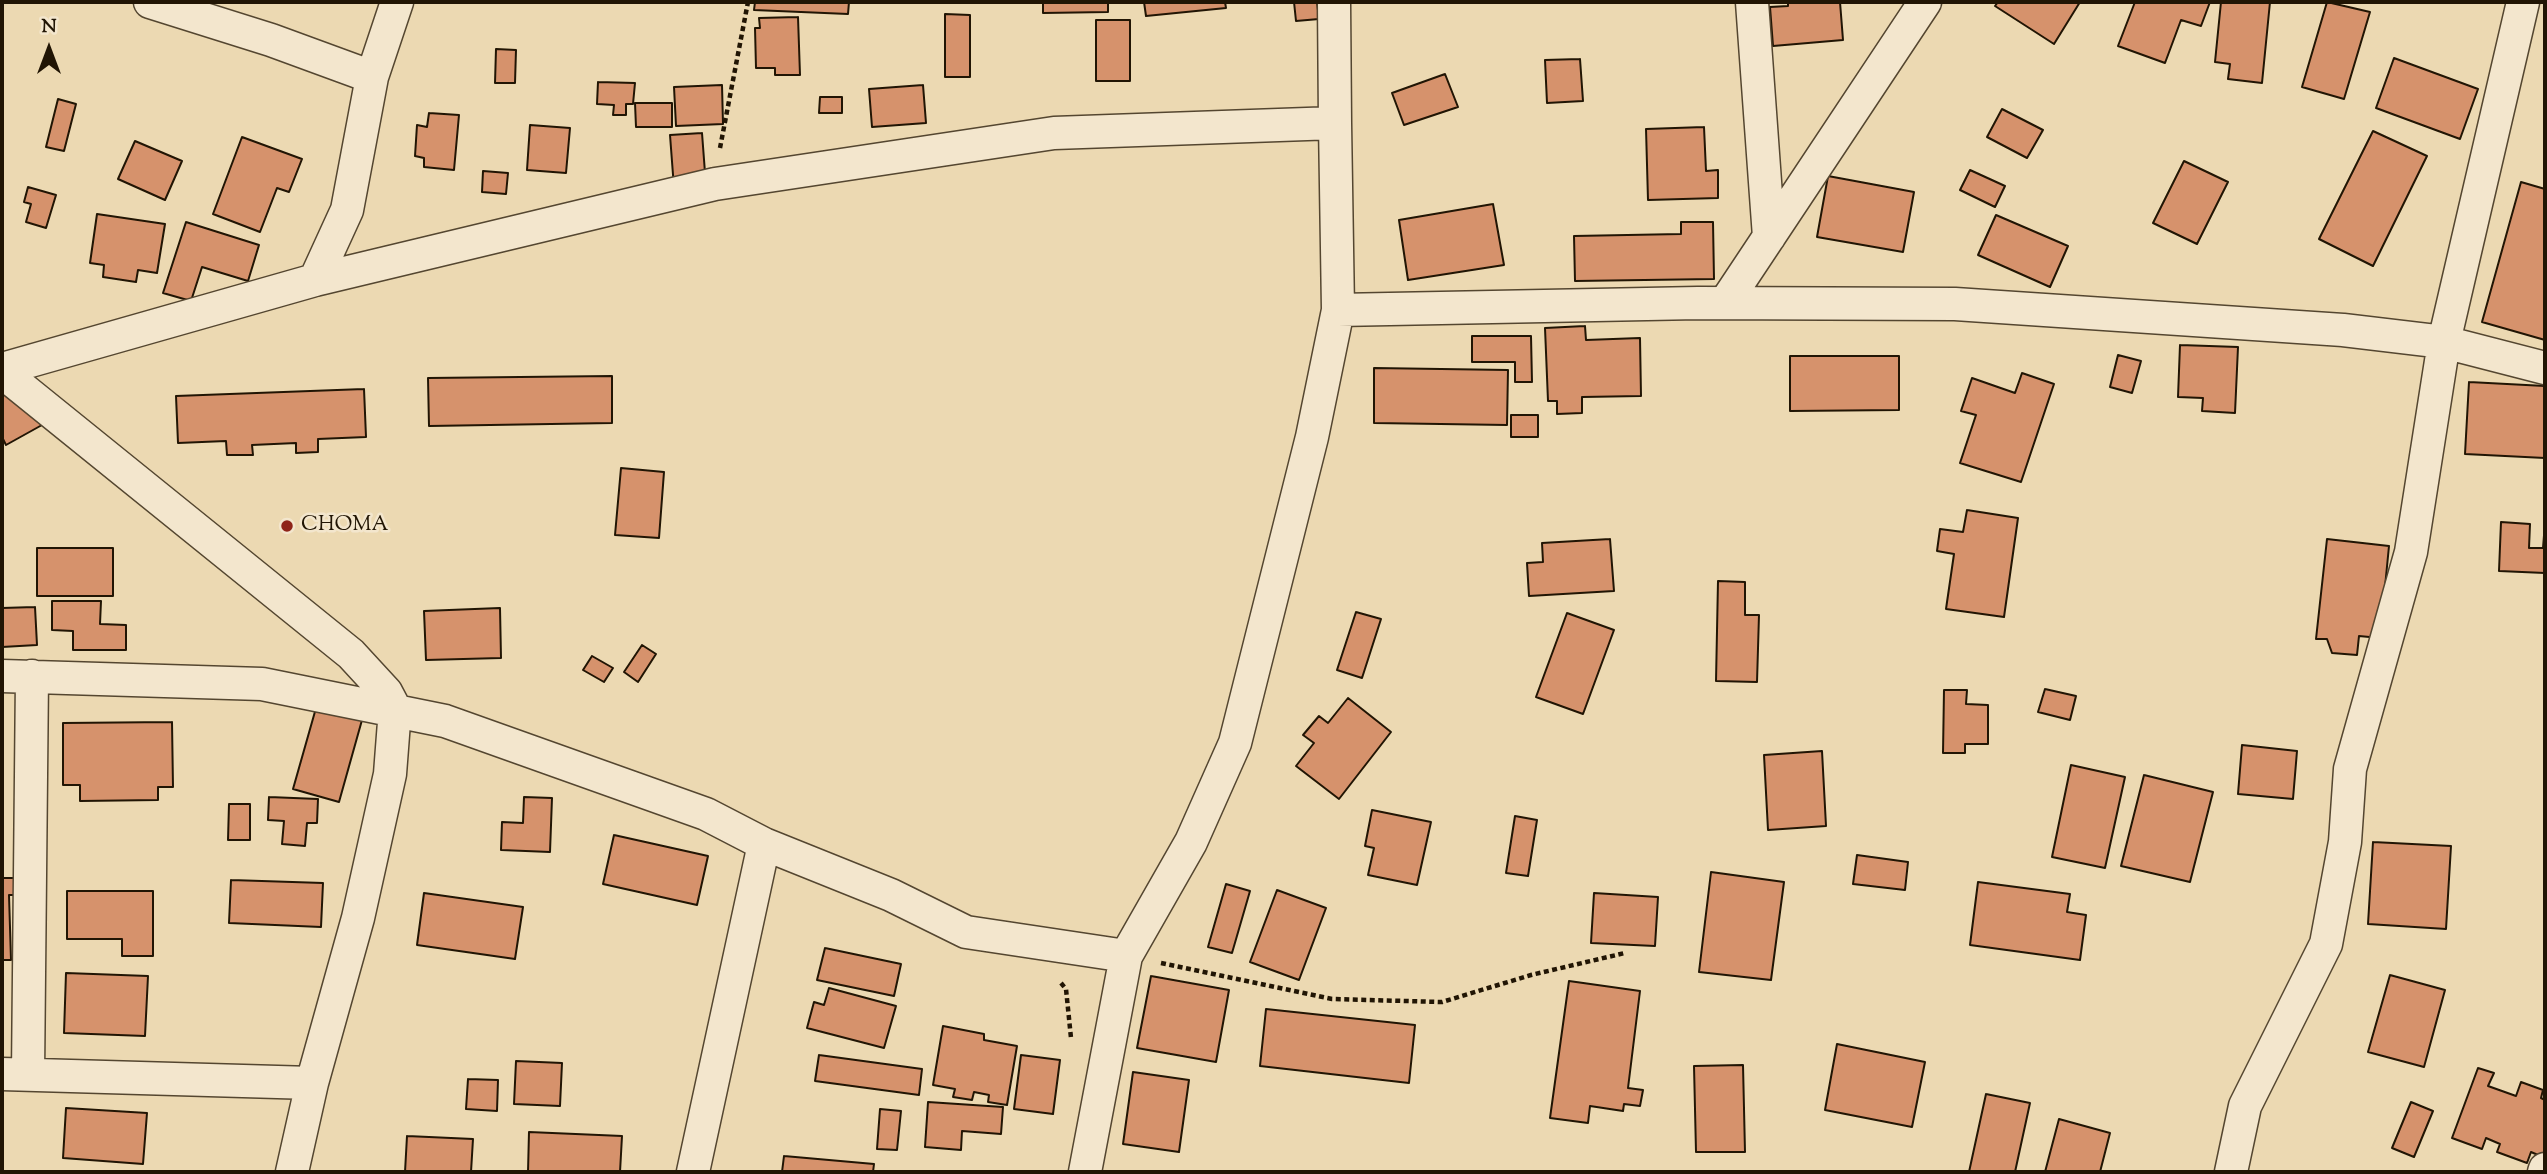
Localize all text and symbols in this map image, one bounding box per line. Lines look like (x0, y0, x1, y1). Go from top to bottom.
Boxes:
north arrow (14, 14, 84, 84)
text: N (41, 14, 57, 41)
place label: CHOMA (301, 513, 389, 539)
marker: CHOMA (279, 518, 295, 534)

